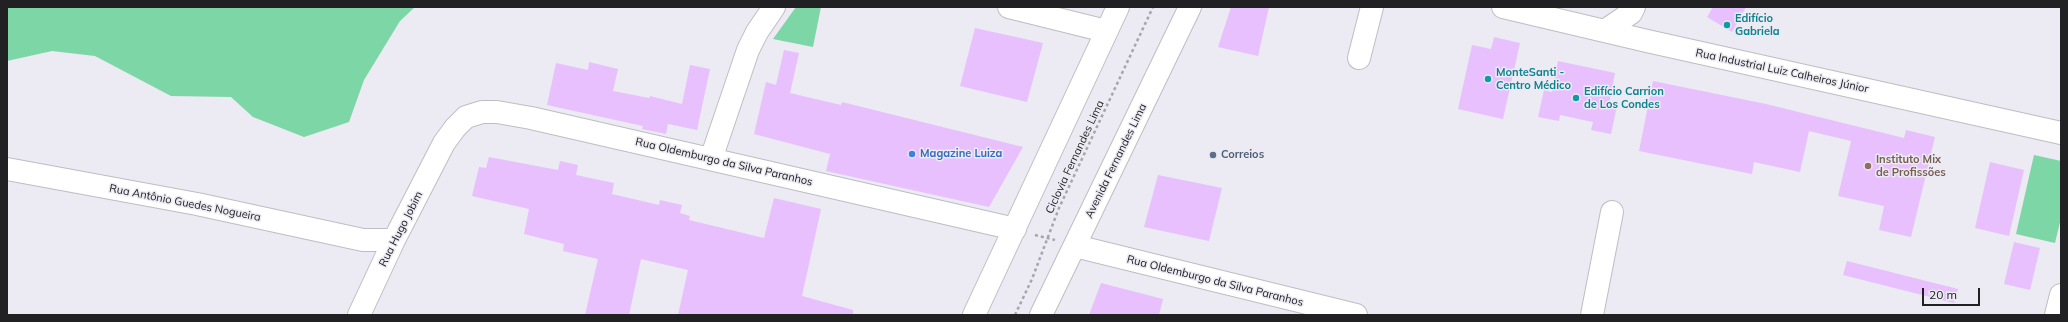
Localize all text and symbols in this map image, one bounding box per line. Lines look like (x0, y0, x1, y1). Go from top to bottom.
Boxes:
place label: Edifício Gabriela (1735, 12, 1780, 38)
marker: Edifício Gabriela (1722, 20, 1732, 30)
street label: Rua Industrial Luiz Calheiros Júnior (1694, 46, 1870, 96)
place label: MonteSanti - Centro Médico (1496, 66, 1571, 92)
marker: MonteSanti - Centro Médico (1483, 74, 1493, 84)
place label: Edifício Carrion de Los Condes (1584, 85, 1664, 111)
marker: Edifício Carrion de Los Condes (1571, 93, 1581, 103)
street label: Ciclovia Fernandes Lima (1043, 98, 1107, 216)
street label: Avenida Fernandes Lima (1082, 102, 1150, 220)
street label: Rua Oldemburgo da Silva Paranhos (634, 135, 814, 189)
place label: Magazine Luiza (920, 147, 1002, 161)
place label: Correios (1221, 148, 1264, 162)
marker: Magazine Luiza (907, 149, 917, 159)
marker: Correios (1208, 150, 1218, 160)
place label: Instituto Mix de Profissões (1876, 153, 1946, 179)
marker: Instituto Mix de Profissões (1863, 161, 1873, 171)
street label: Rua Antônio Guedes Nogueira (108, 182, 262, 224)
street label: Rua Hugo Jobim (376, 189, 426, 269)
street label: Rua Oldemburgo da Silva Paranhos (1125, 253, 1305, 309)
scale bar (1924, 280, 1982, 306)
text: 20 m (1929, 287, 1957, 302)

